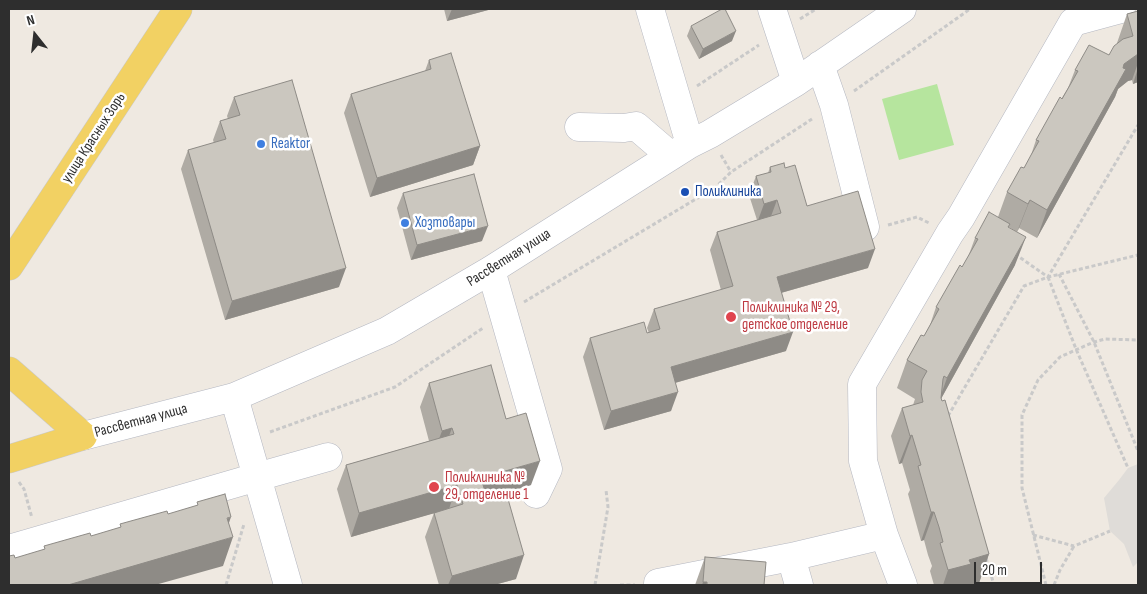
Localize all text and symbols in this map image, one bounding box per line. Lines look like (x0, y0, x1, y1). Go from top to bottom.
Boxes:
north arrow (10, 10, 60, 60)
text: N (25, 11, 37, 29)
street label: улица Красных Зорь (58, 89, 130, 187)
place label: Reaktor (271, 135, 310, 153)
marker: Reaktor (255, 138, 267, 150)
place label: Поликлиника (695, 183, 761, 201)
marker: Поликлиника (679, 186, 691, 198)
place label: Хозтовары (415, 214, 475, 232)
marker: Хозтовары (399, 217, 411, 229)
street label: Рассветная улица (464, 225, 554, 291)
place label: Поликлиника № 29, детское отделение (742, 299, 848, 334)
marker: Поликлиника № 29, детское отделение (724, 310, 738, 324)
street label: Рассветная улица (93, 400, 189, 442)
place label: Поликлиника № 29, отделение 1 (445, 469, 528, 504)
marker: Поликлиника № 29, отделение 1 (427, 480, 441, 494)
scale bar (977, 552, 1044, 584)
text: 20 m (982, 561, 1007, 580)

